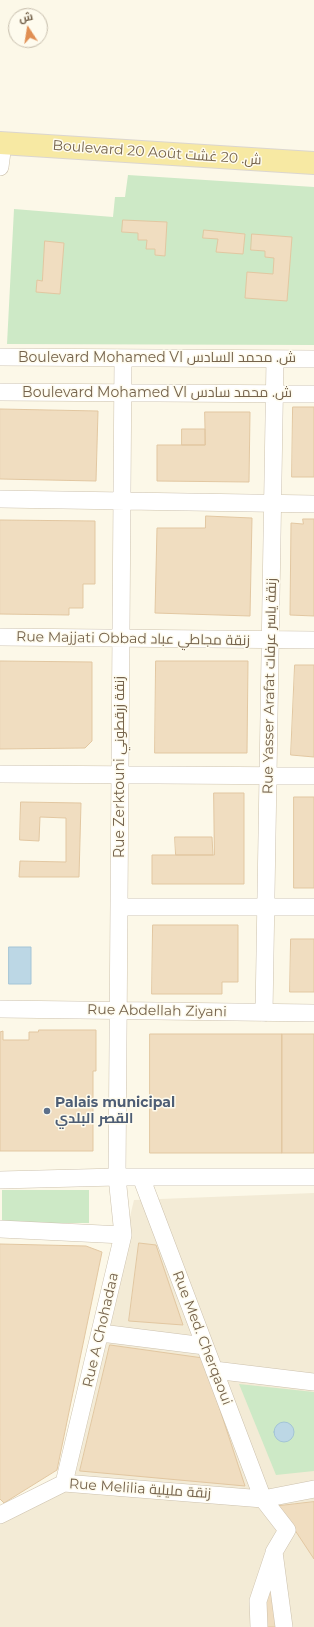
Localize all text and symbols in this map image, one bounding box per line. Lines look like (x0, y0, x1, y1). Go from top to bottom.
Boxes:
north arrow (8, 8, 48, 48)
text: ش (17, 9, 34, 26)
street label: Boulevard 20 Août ش. 20 غشت (52, 137, 262, 169)
street label: Boulevard Mohamed VI ش. محمد السادس (18, 350, 296, 366)
street label: Boulevard Mohamed VI ش. محمد سادس (22, 385, 292, 401)
street label: Rue Yasser Arafat زنقة ياسر عرفات (260, 578, 280, 794)
street label: Rue Majjati Obbad زنقة مجاطي عباد (16, 629, 250, 649)
street label: Rue Zerktouni زنقة زرقطوني (112, 676, 128, 858)
street label: Rue Abdellah Ziyani (87, 1001, 227, 1021)
place label: Palais municipal القصر البلدي (55, 1095, 175, 1128)
marker: Palais municipal القصر البلدي (42, 1106, 52, 1116)
street label: Rue Med. Cherqaoui (169, 1268, 235, 1408)
street label: Rue A Chohadaa (80, 1271, 122, 1389)
street label: Rue Melilia زنقة مليلية (68, 1476, 212, 1502)

